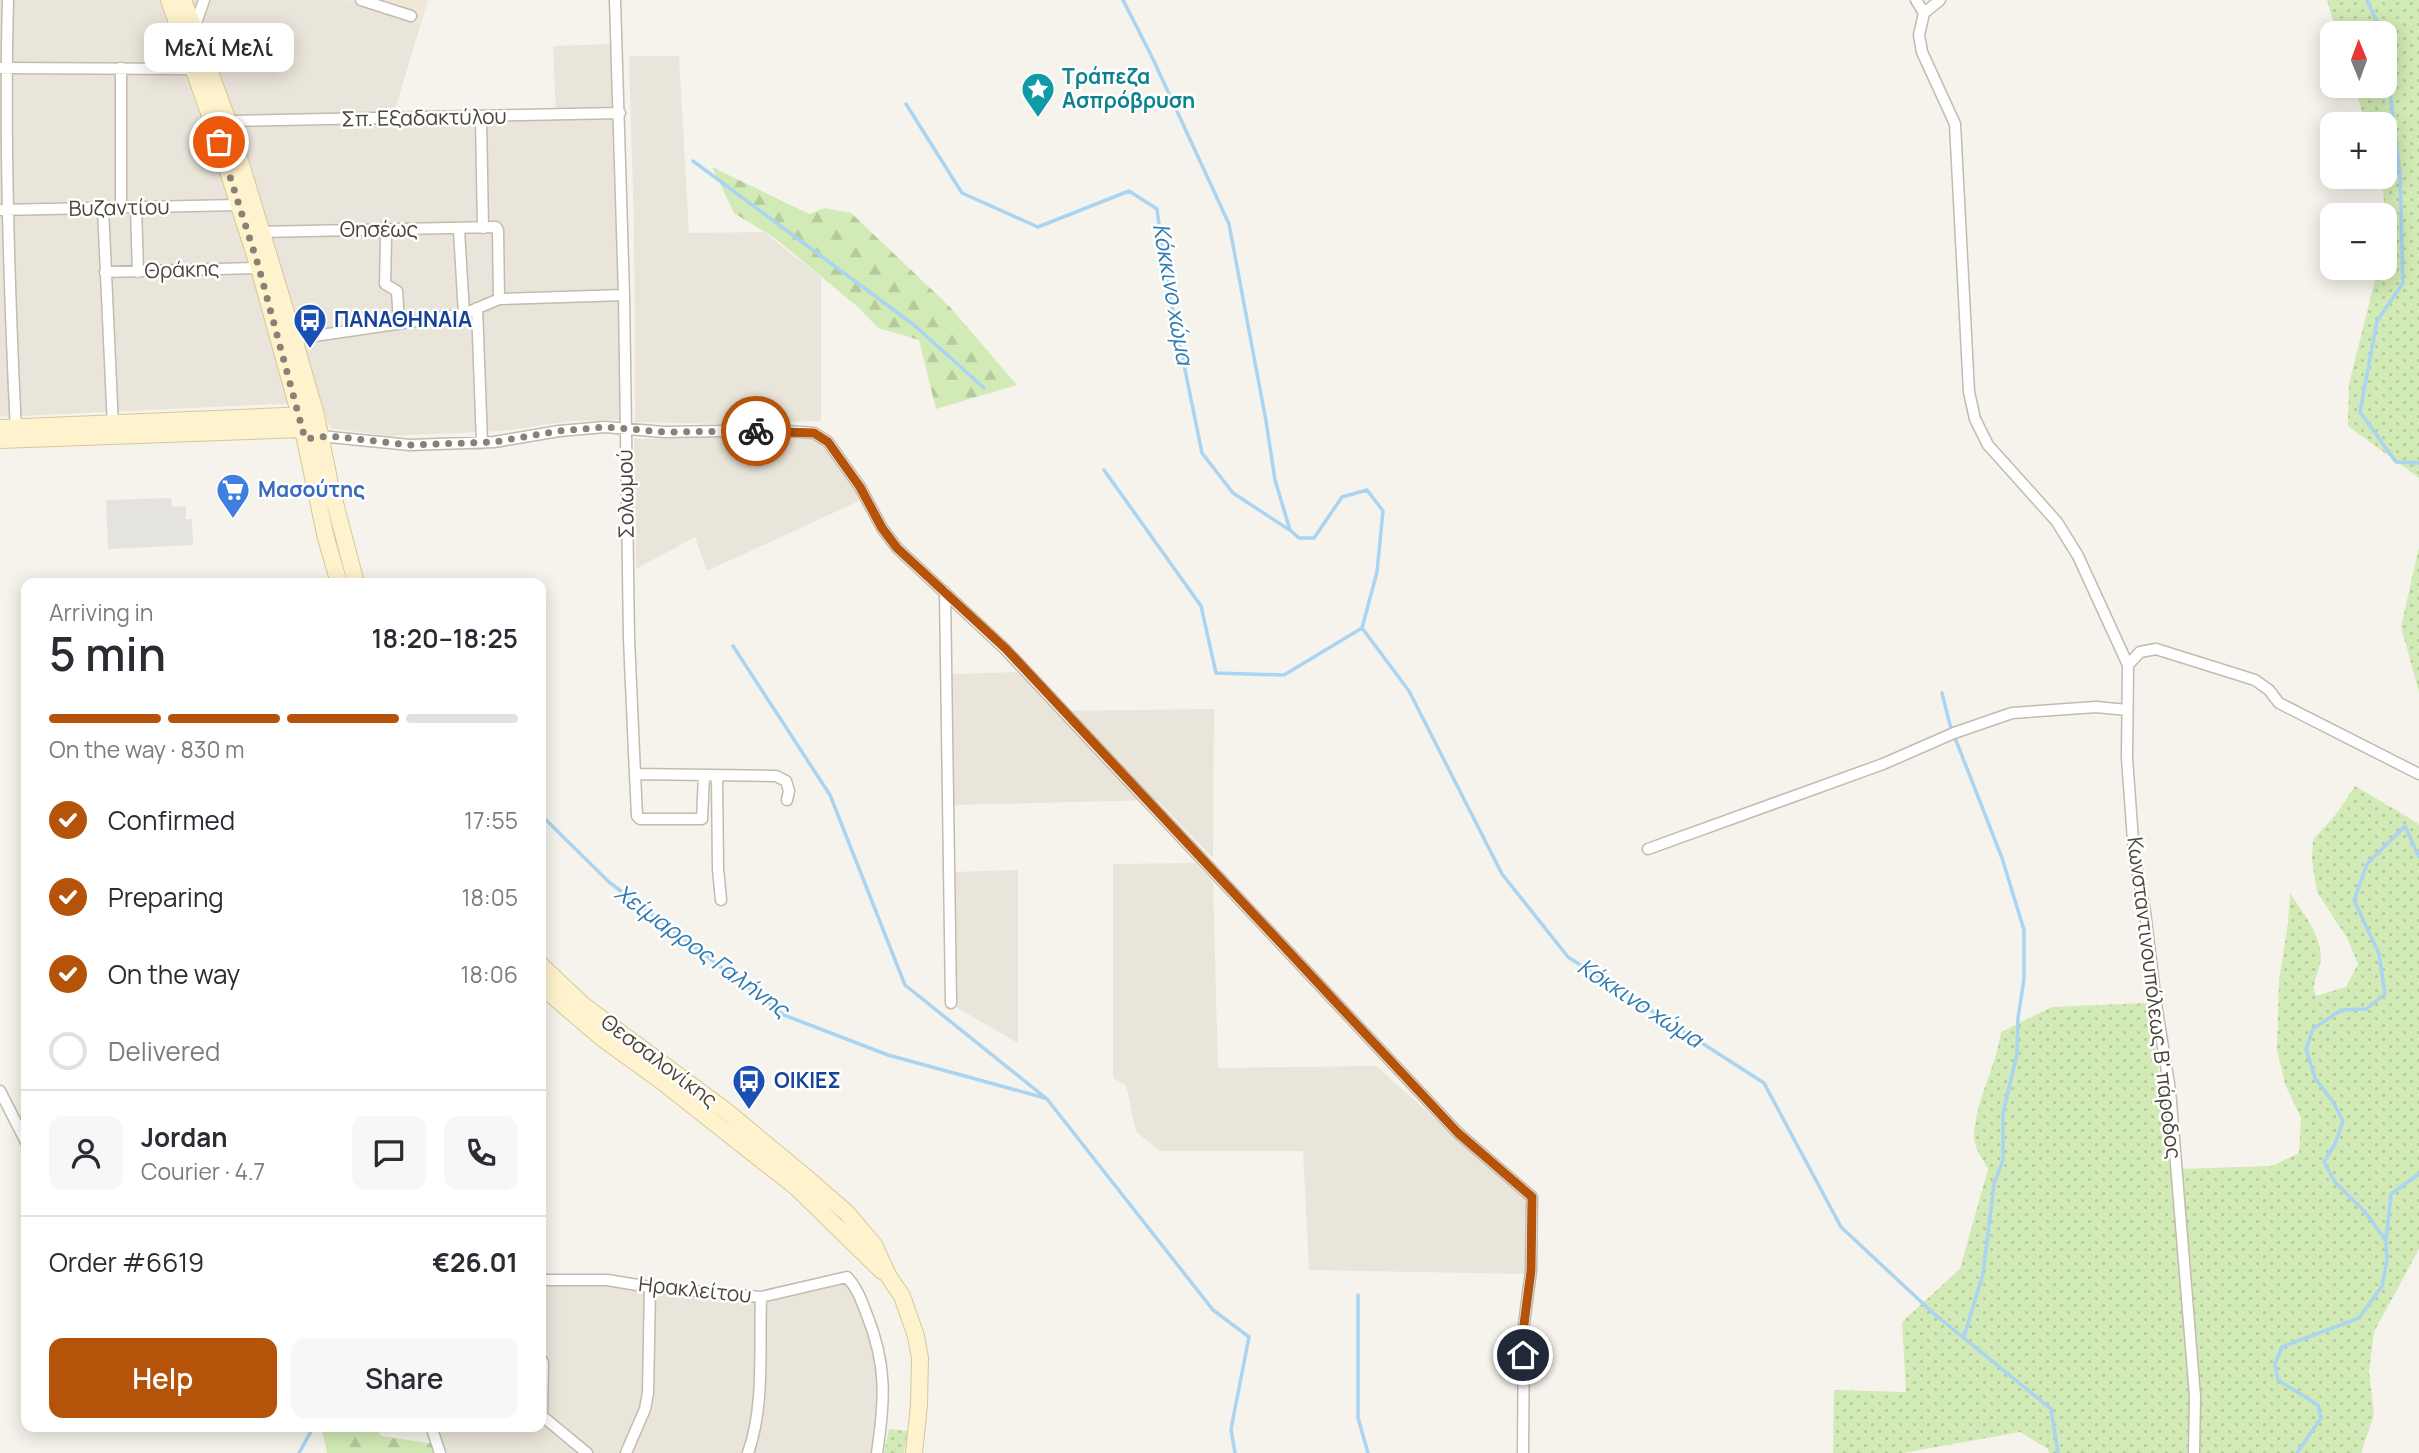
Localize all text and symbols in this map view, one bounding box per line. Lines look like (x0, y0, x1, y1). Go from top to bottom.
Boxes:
north arrow (2320, 21, 2398, 98)
map controls (2320, 21, 2397, 280)
callout: Μελί Μελί (144, 23, 294, 72)
text: Μελί Μελί (164, 31, 274, 63)
place label: Τράπεζα Ασπρόβρυση (1062, 62, 1195, 114)
place icon: Τράπεζα Ασπρόβρυση (1019, 70, 1057, 119)
street label: Σπ. Εξαδακτύλου (341, 102, 507, 132)
pin (189, 112, 249, 172)
button: + (2320, 112, 2397, 189)
icon: bag (200, 123, 238, 161)
street label: Βυζαντίου (68, 192, 170, 222)
button: − (2320, 203, 2397, 280)
street label: Θησέως (340, 215, 418, 243)
water label: Κόκκινο χώμα (1146, 221, 1203, 369)
street label: Θράκης (144, 254, 220, 284)
bus stop icon: ΠΑΝΑΘΗΝΑΙΑ (291, 301, 329, 350)
place label: ΠΑΝΑΘΗΝΑΙΑ (334, 305, 472, 333)
courier (721, 396, 791, 466)
icon: bike (737, 412, 775, 450)
street label: Σολωμού (610, 449, 640, 539)
supermarket icon: Μασούτης (214, 471, 252, 520)
place label: Μασούτης (258, 475, 365, 503)
text: Arriving in (49, 596, 154, 628)
text: 18:20–18:25 (372, 620, 518, 656)
text: 5 min (49, 622, 166, 685)
text: On the way · 830 m (49, 733, 245, 765)
icon: check (49, 801, 87, 839)
text: Confirmed (108, 802, 235, 838)
text: 17:55 (464, 804, 518, 836)
street label: Κωνσταντινουπόλεως Β' πάροδος (2121, 835, 2189, 1160)
water label: Χείμαρρος Γαλήνης (609, 876, 798, 1026)
icon: check (49, 878, 87, 916)
text: Preparing (108, 879, 224, 915)
text: 18:05 (461, 881, 518, 913)
water label: Κόκκινο χώμα (1572, 950, 1711, 1056)
icon: check (49, 955, 87, 993)
text: On the way (108, 956, 240, 992)
text: 18:06 (461, 958, 518, 990)
street label: Θεσσαλονίκης (596, 1007, 724, 1113)
text: Delivered (108, 1033, 220, 1069)
bus stop icon: ΟΙΚΙΕΣ (730, 1062, 768, 1111)
place label: ΟΙΚΙΕΣ (774, 1066, 841, 1094)
button: person (49, 1116, 123, 1190)
button: chat (352, 1116, 426, 1190)
button: phone (444, 1116, 518, 1190)
text: Jordan (141, 1119, 227, 1155)
text: Courier · 4.7 (141, 1155, 265, 1187)
text: Order #6619 (49, 1244, 204, 1280)
text: €26.01 (432, 1244, 518, 1280)
street label: Ηρακλείτου (637, 1269, 753, 1309)
pin (1493, 1325, 1553, 1385)
icon: home (1504, 1336, 1542, 1374)
button: Help (49, 1338, 277, 1418)
button: Share (291, 1338, 518, 1418)

